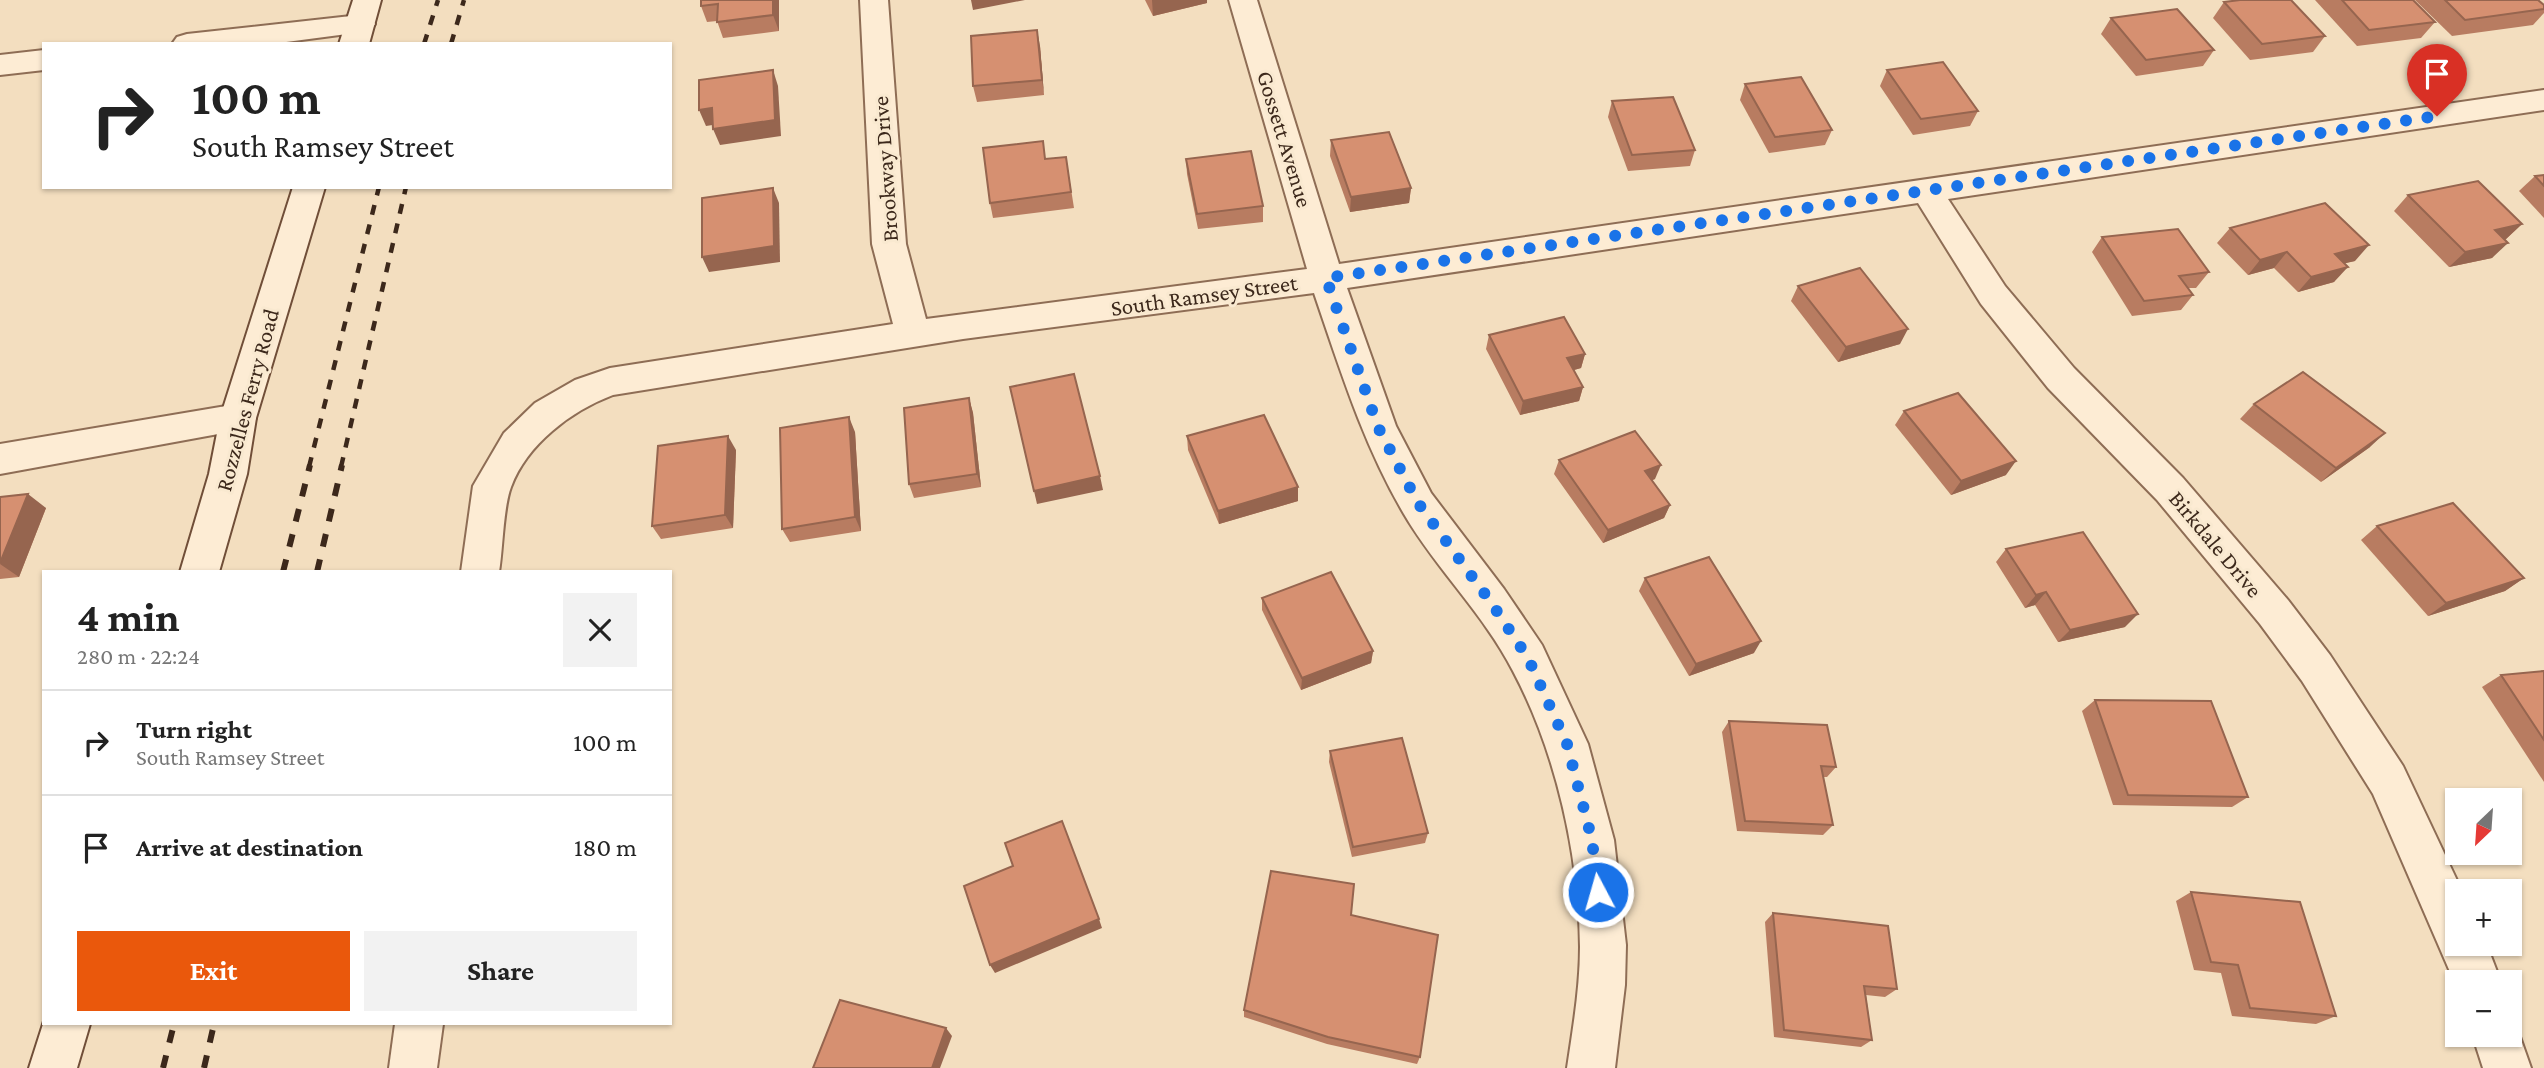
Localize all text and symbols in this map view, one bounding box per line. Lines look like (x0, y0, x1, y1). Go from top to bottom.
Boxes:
pin (2407, 44, 2467, 116)
icon: arrive (2418, 55, 2456, 93)
street label: Gossett Avenue (1252, 68, 1318, 210)
icon: right (77, 70, 168, 161)
text: 100 m (192, 70, 321, 125)
street label: Brookway Drive (867, 95, 903, 243)
text: South Ramsey Street (192, 128, 454, 164)
street label: South Ramsey Street (1109, 269, 1299, 321)
street label: Rozzelles Ferry Road (210, 306, 284, 494)
street label: Birkdale Drive (2164, 486, 2268, 602)
text: 4 min (77, 593, 180, 640)
button: close (563, 593, 637, 667)
text: 280 m · 22:24 (77, 643, 200, 669)
text: Turn right (136, 715, 252, 744)
icon: right (77, 724, 115, 762)
text: 100 m (573, 728, 637, 757)
text: South Ramsey Street (136, 744, 324, 770)
north arrow (2445, 788, 2522, 864)
map controls (2445, 788, 2522, 1047)
icon: arrive (77, 829, 115, 867)
text: Arrive at destination (136, 833, 363, 862)
text: 180 m (574, 833, 637, 862)
position arrow (1561, 855, 1635, 929)
button: + (2445, 879, 2522, 956)
button: Exit (77, 931, 350, 1011)
button: Share (364, 931, 637, 1011)
button: − (2445, 970, 2522, 1047)

